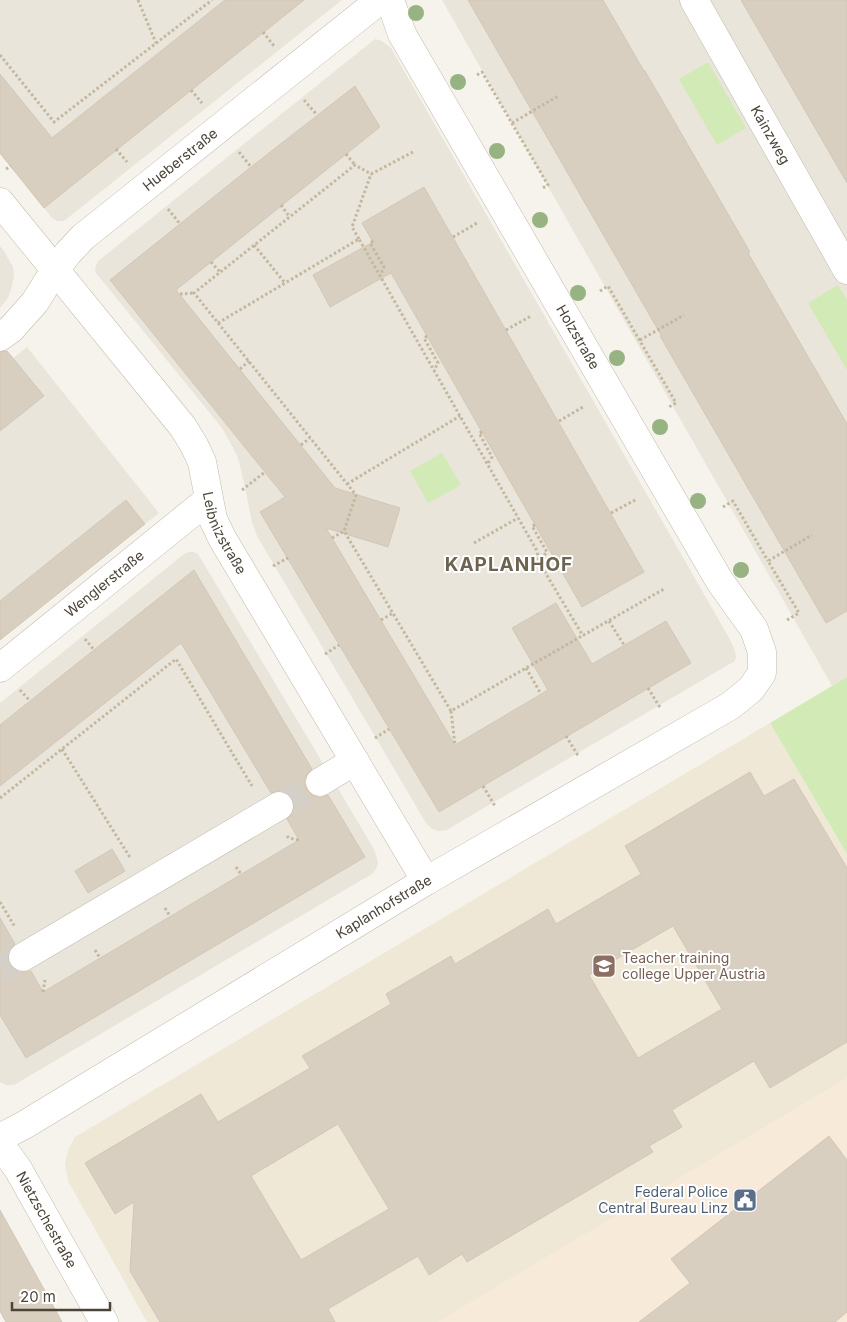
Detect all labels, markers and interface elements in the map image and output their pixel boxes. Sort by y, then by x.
street label: Kainzweg [748,102,794,167]
street label: Hueberstraße [139,124,221,194]
street label: Holzstraße [553,301,604,372]
street label: Leibnizstraße [200,490,251,577]
street label: Wenglerstraße [61,546,147,620]
district label: KAPLANHOF [445,553,573,576]
street label: Kaplanhofstraße [332,871,434,942]
place label: Teacher training college Upper Austria [622,949,766,982]
school or university icon: Teacher training college Upper Austria [591,953,617,979]
street label: Nietzschestraße [13,1168,81,1271]
place label: Federal Police Central Bureau Linz [598,1183,728,1216]
public building icon: Federal Police Central Bureau Linz [732,1187,758,1213]
scale bar [12,1280,110,1312]
text: 20 m [20,1287,56,1306]

